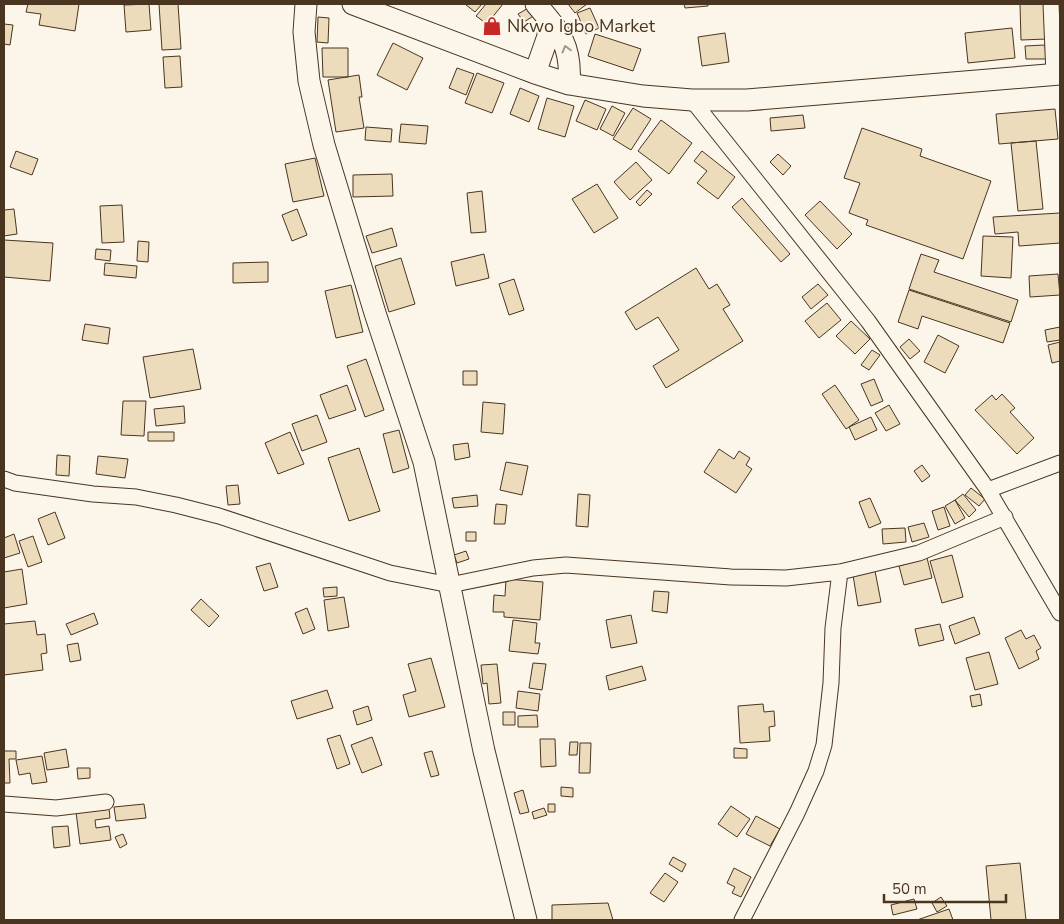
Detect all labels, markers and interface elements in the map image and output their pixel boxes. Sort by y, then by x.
place label: Nkwo Igbo Market [507,14,656,38]
shop icon: Nkwo Igbo Market [481,15,503,37]
one-way arrow [562,46,572,54]
scale bar [884,872,1006,904]
text: 50 m [892,879,927,899]

